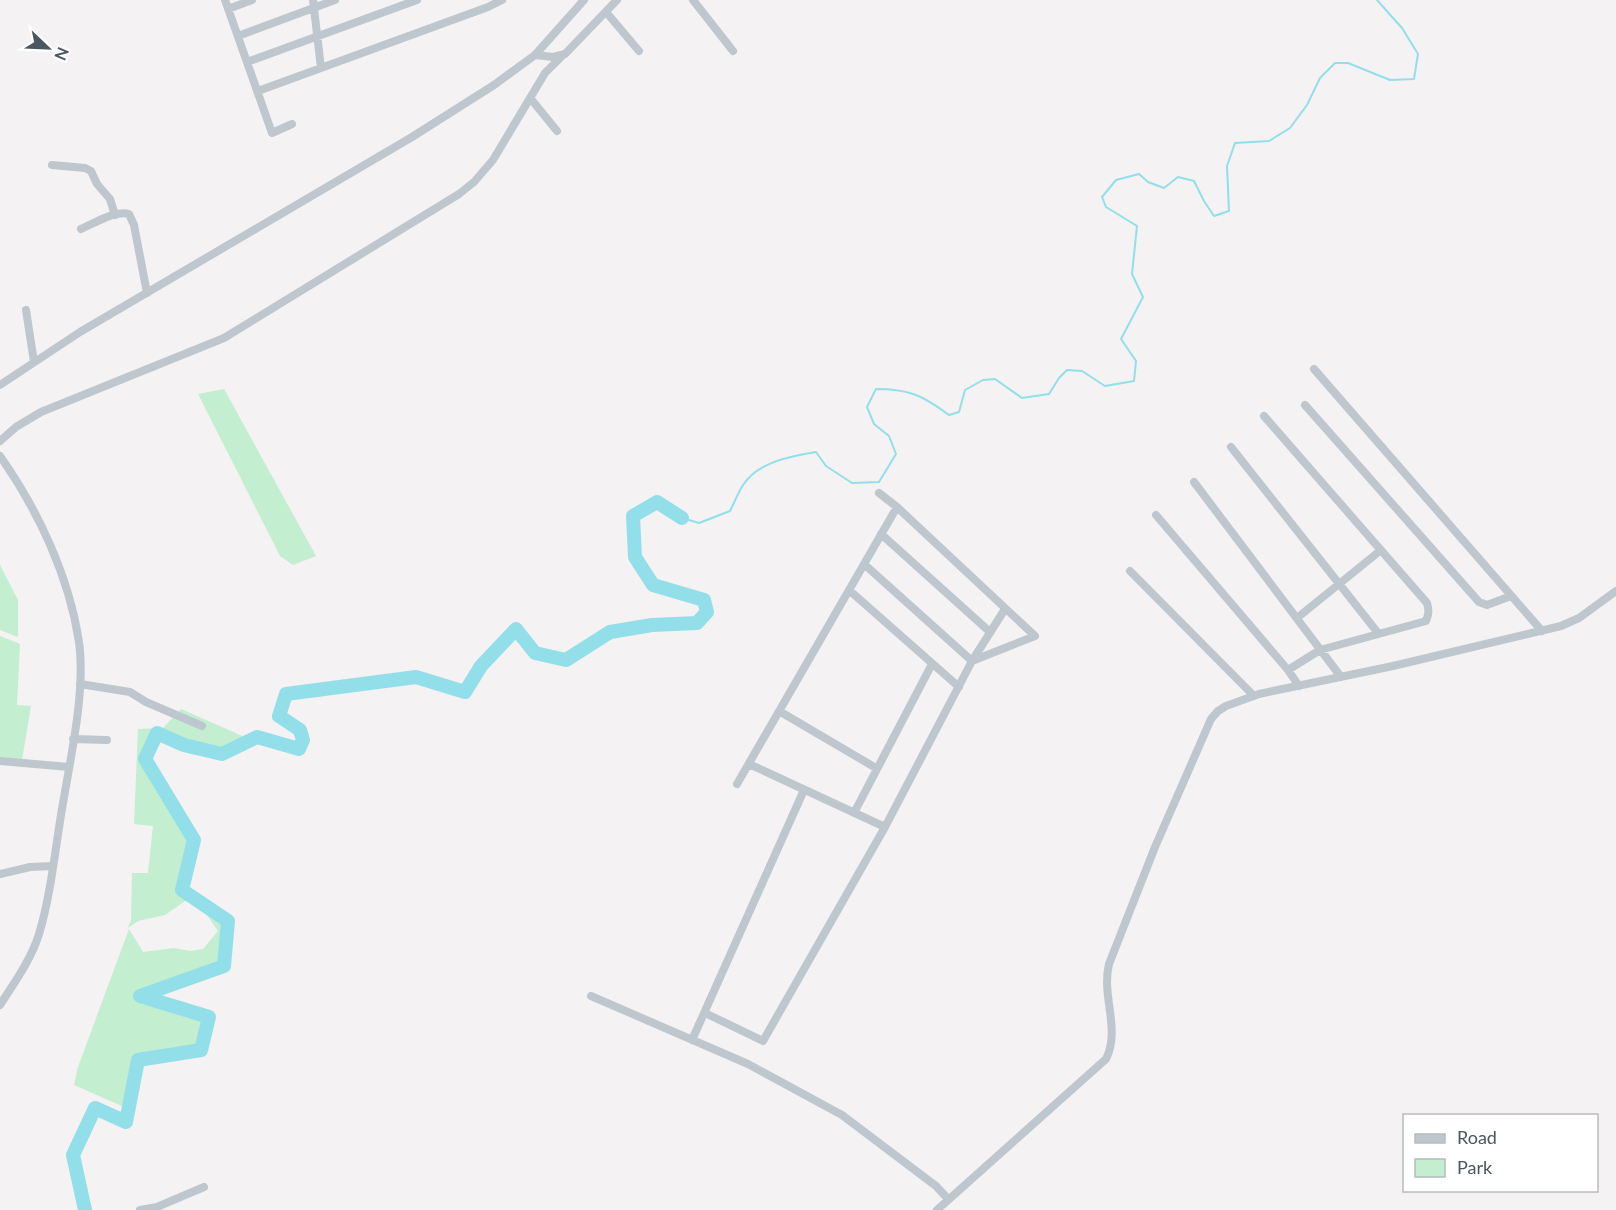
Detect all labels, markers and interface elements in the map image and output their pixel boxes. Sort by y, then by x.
north arrow [18,18,78,78]
text: N [51,45,73,63]
legend [1403,1114,1598,1192]
text: Road [1457,1126,1497,1148]
text: Park [1457,1156,1493,1178]

